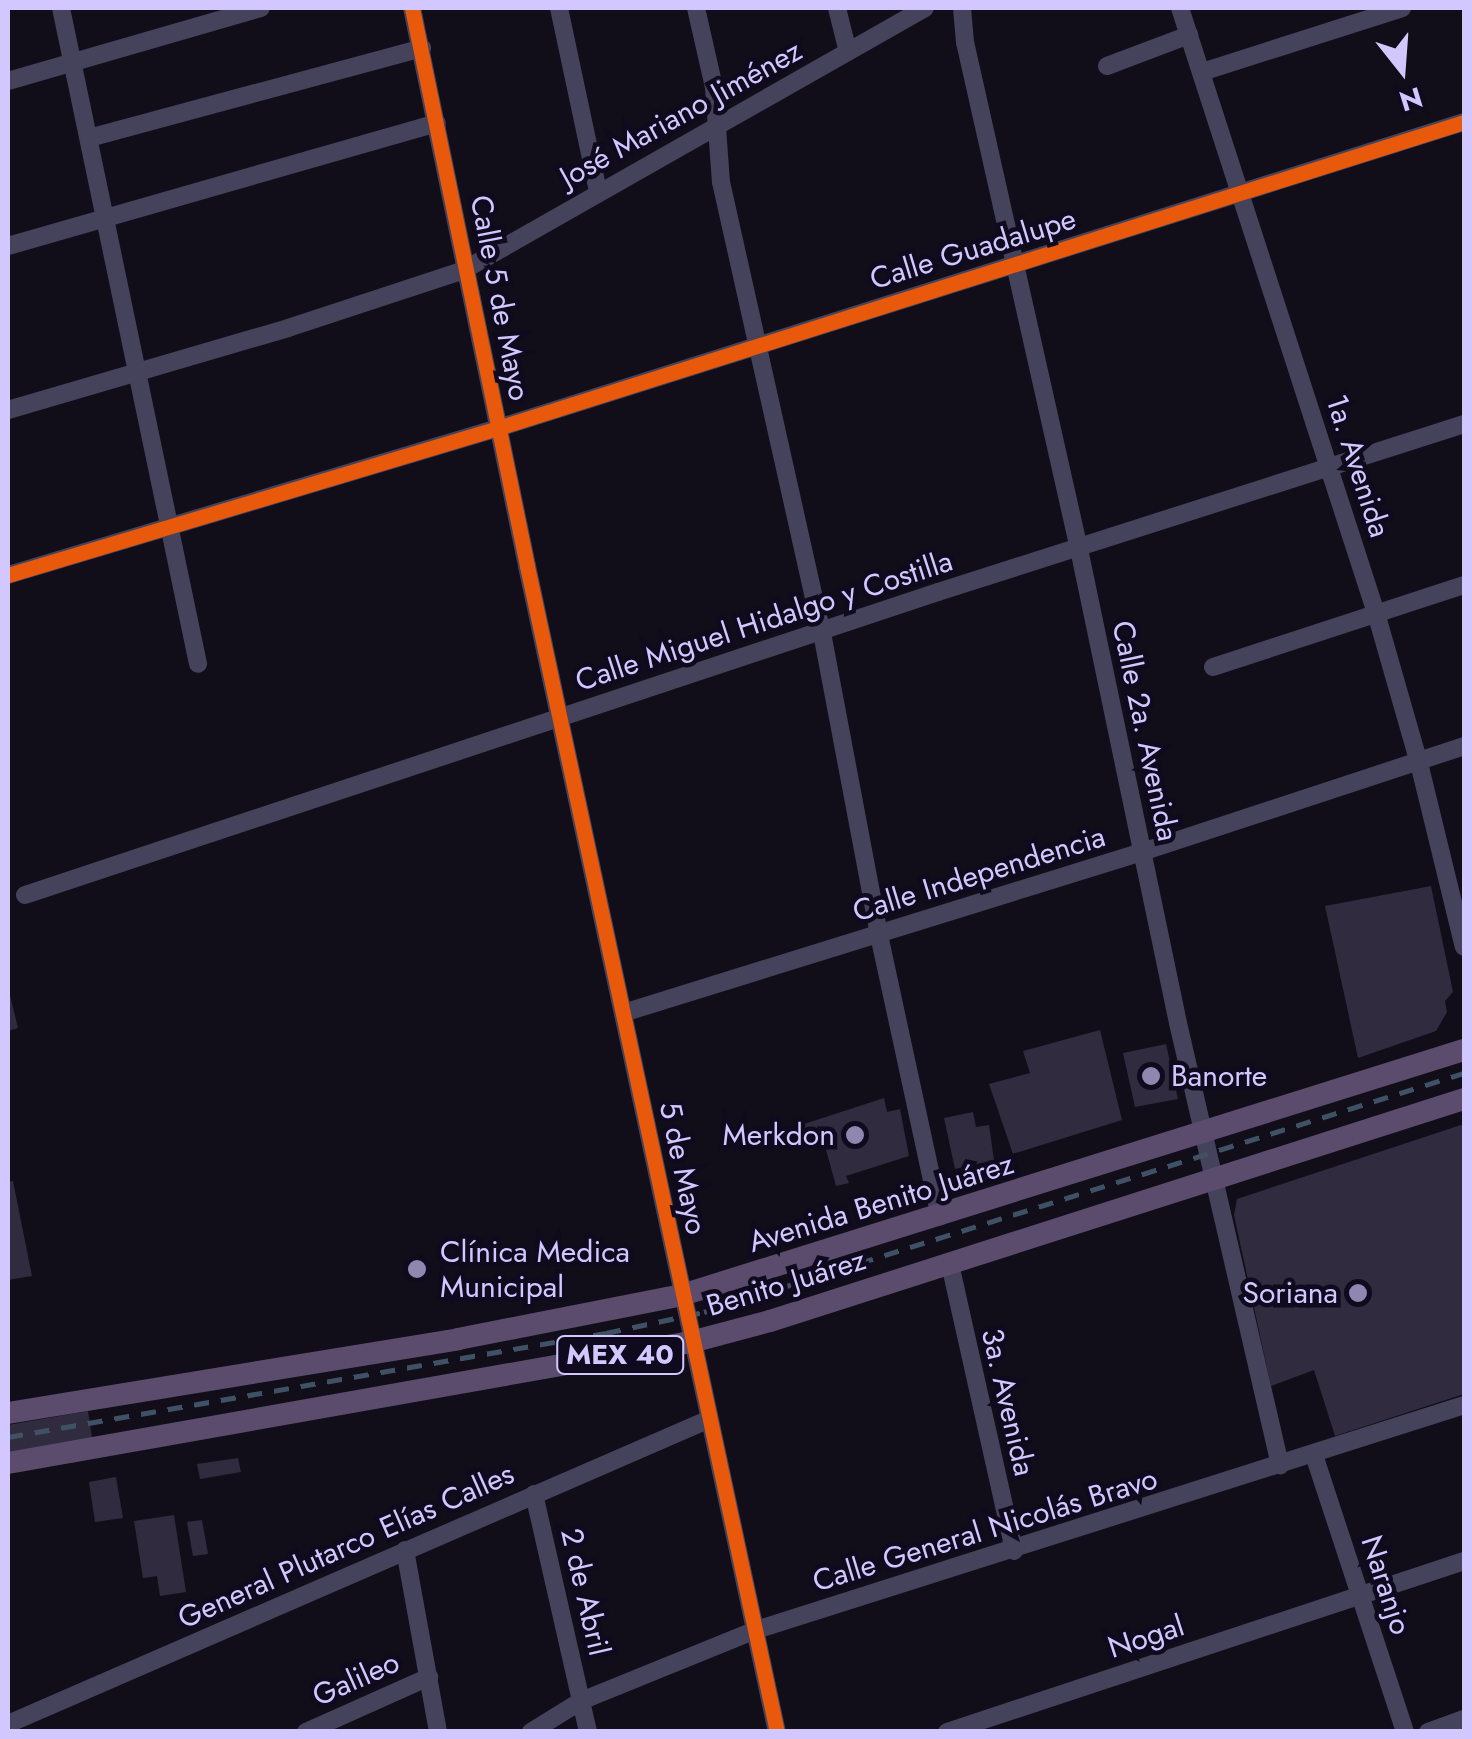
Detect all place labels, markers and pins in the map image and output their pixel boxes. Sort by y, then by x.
place label: Banorte [1171,1058,1267,1094]
marker: Banorte [1140,1065,1162,1087]
place label: Merkdon [723,1117,835,1153]
marker: Merkdon [844,1124,866,1146]
place label: Clínica Medica Municipal [440,1234,630,1304]
marker: Clínica Medica Municipal [404,1256,430,1282]
place label: Soriana [1242,1275,1338,1311]
marker: Soriana [1347,1282,1369,1304]

